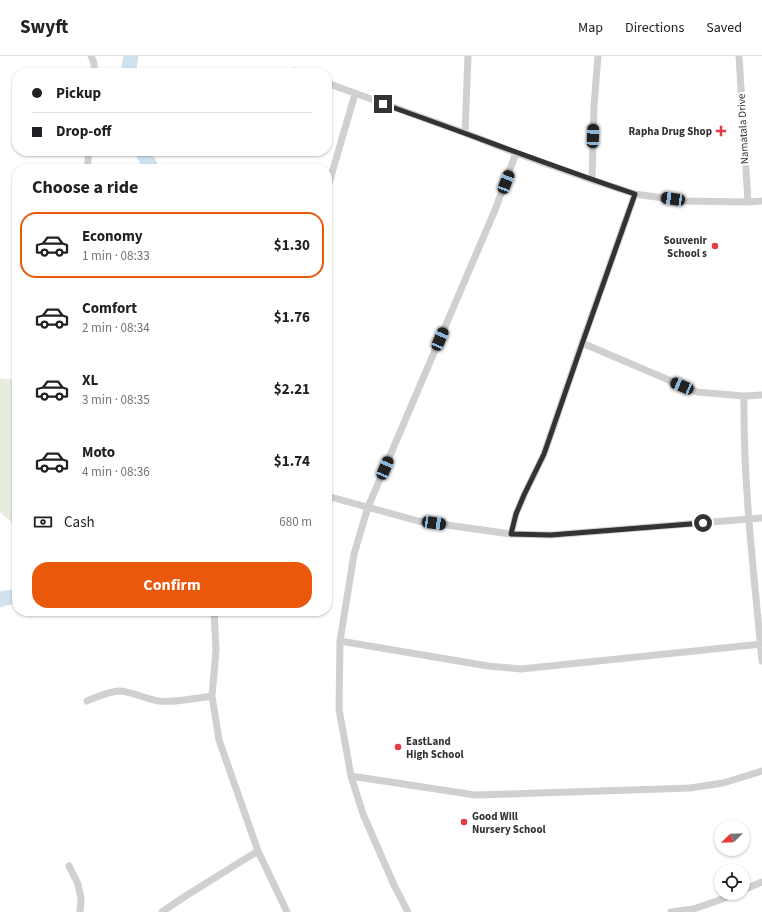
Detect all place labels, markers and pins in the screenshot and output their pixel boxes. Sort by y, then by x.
place label: Rapha Drug Shop [628,124,712,139]
marker: Rapha Drug Shop [715,125,727,137]
place label: Souvenir School s [663,233,708,261]
marker: Souvenir School s [710,241,720,251]
place label: EastLand High School [406,734,465,762]
marker: EastLand High School [393,742,403,752]
place label: Good Will Nursery School [472,809,547,837]
marker: Good Will Nursery School [459,817,469,827]

